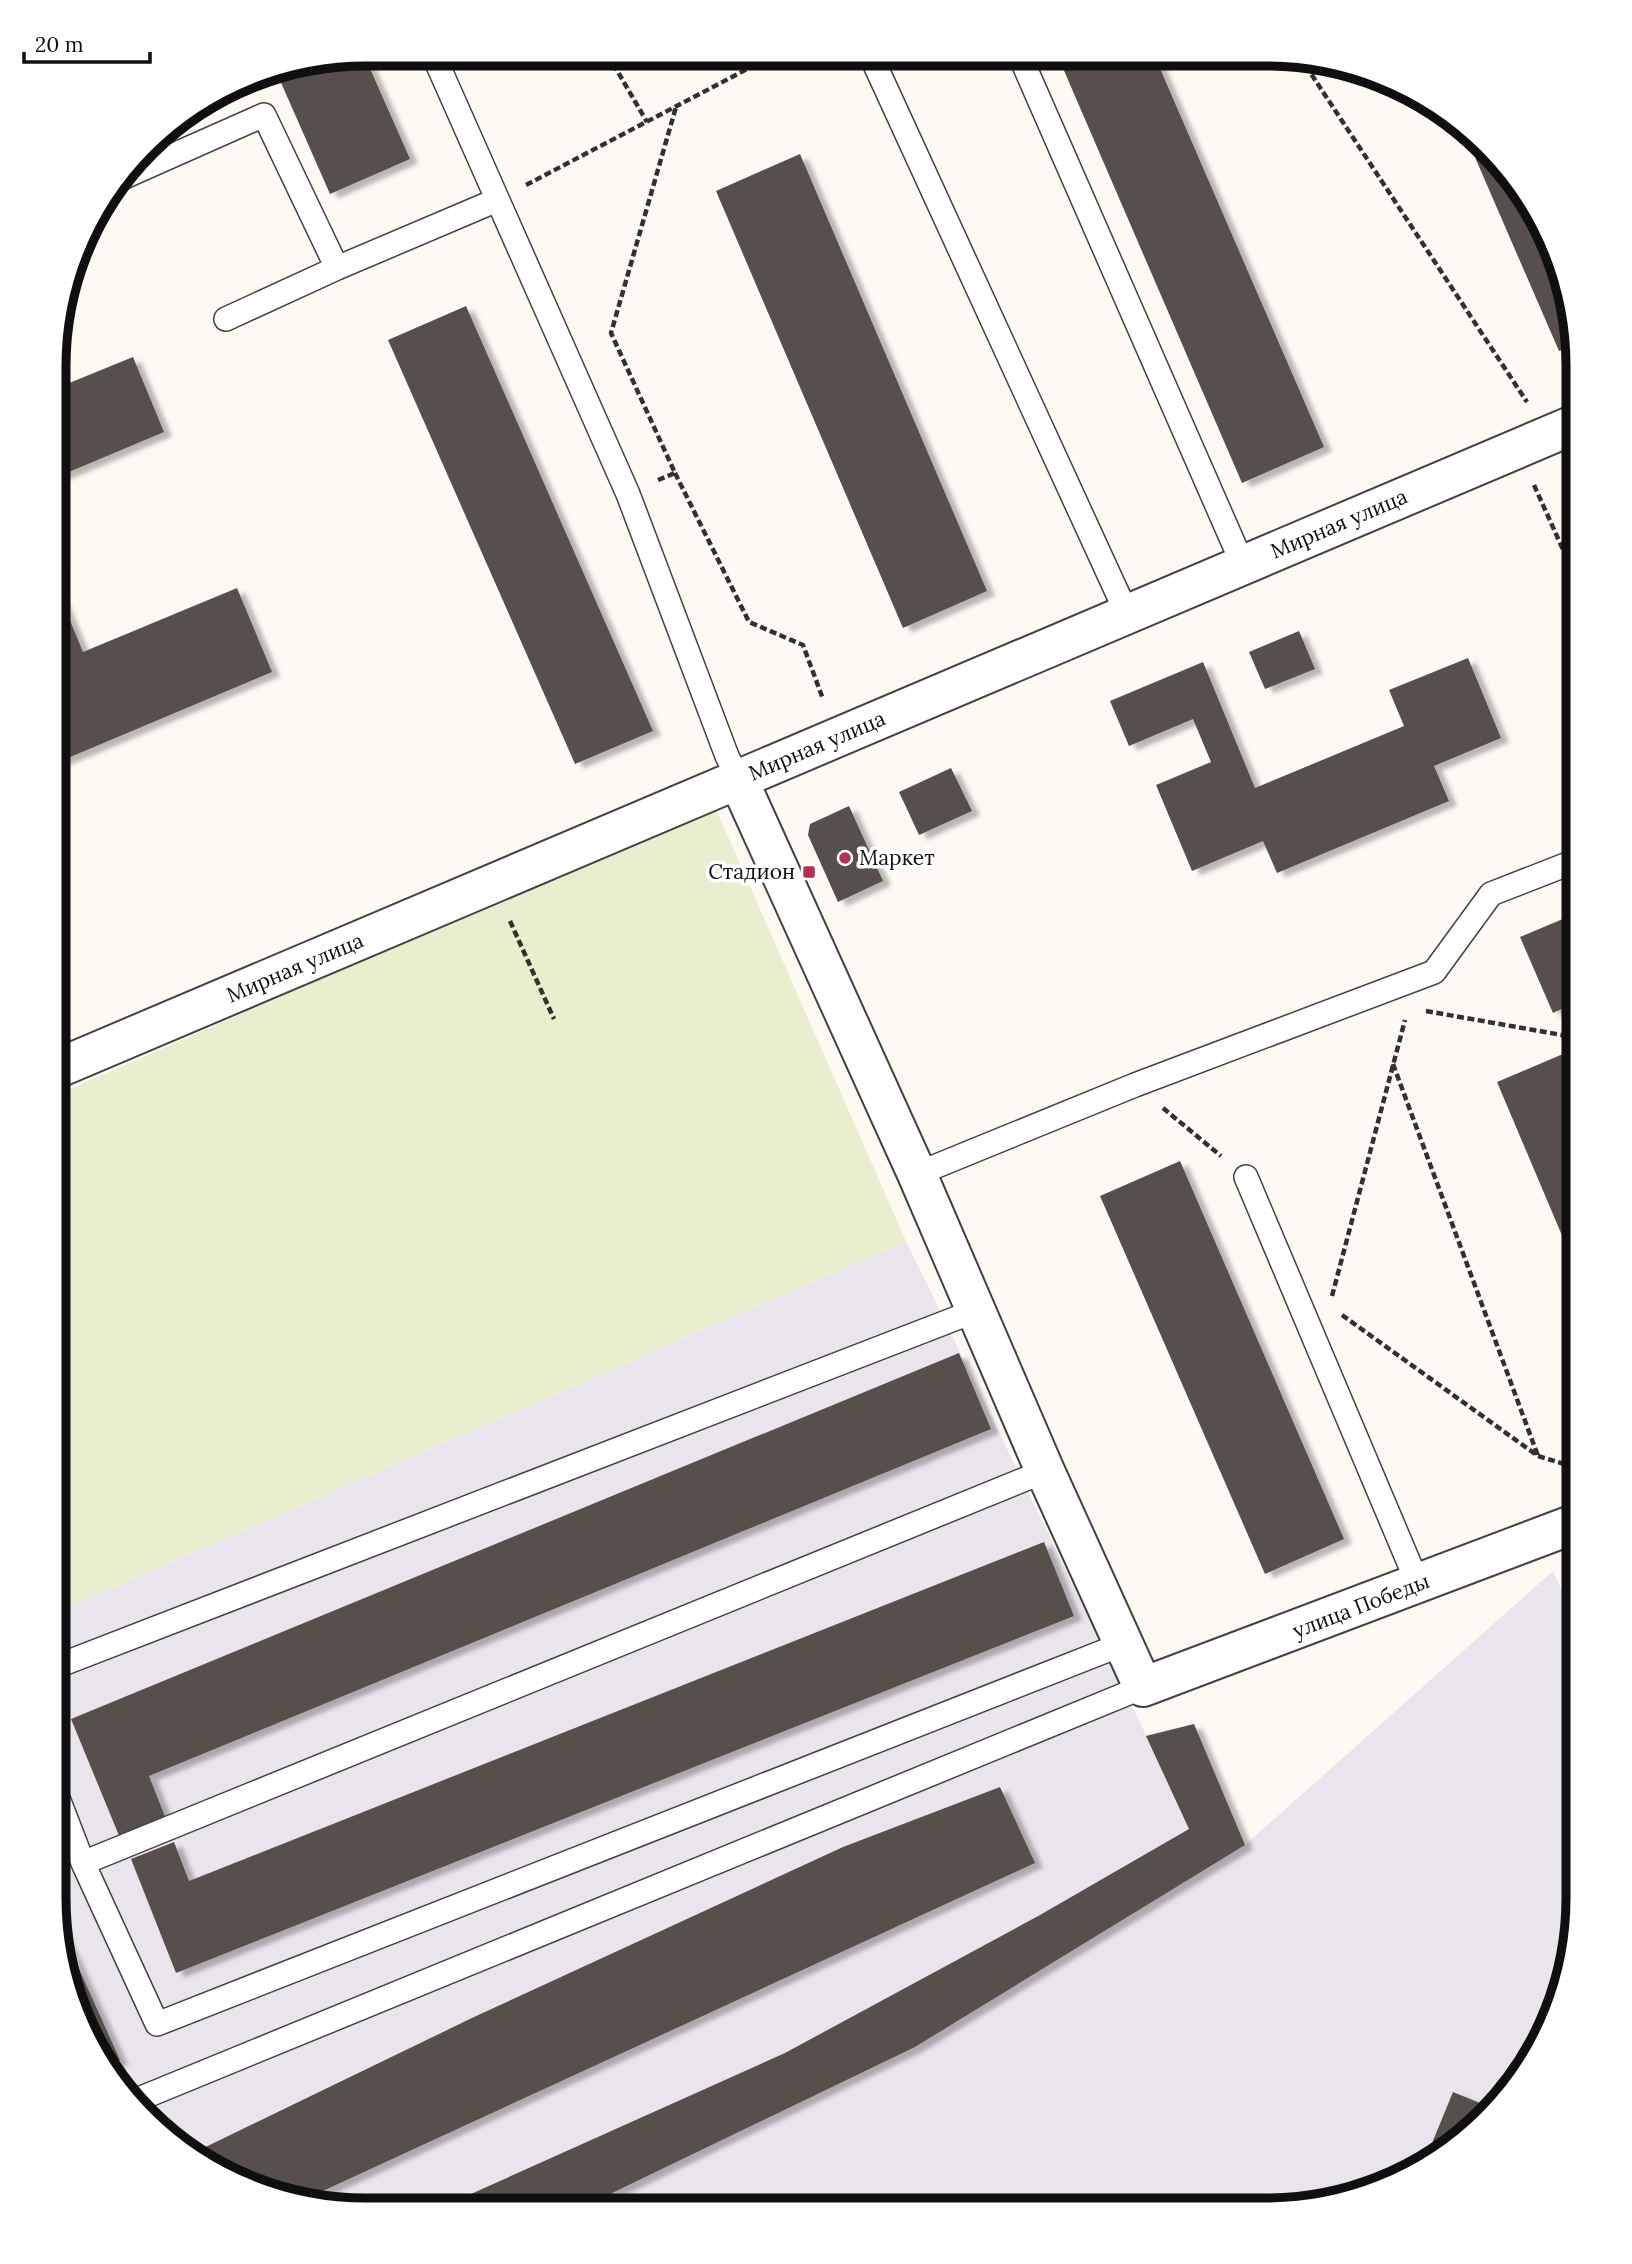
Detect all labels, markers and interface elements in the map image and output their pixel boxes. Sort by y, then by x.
scale bar [24,21,150,65]
text: 20 m [35,31,84,58]
street label: Мирная улица [1266,482,1412,565]
street label: Мирная улица [744,704,890,787]
place label: Маркет [859,844,935,871]
marker: Маркет [837,850,853,866]
place label: Стадион [708,858,795,885]
marker: Стадион [801,864,817,880]
street label: Мирная улица [222,926,368,1009]
street label: улица Победы [1289,1567,1433,1644]

